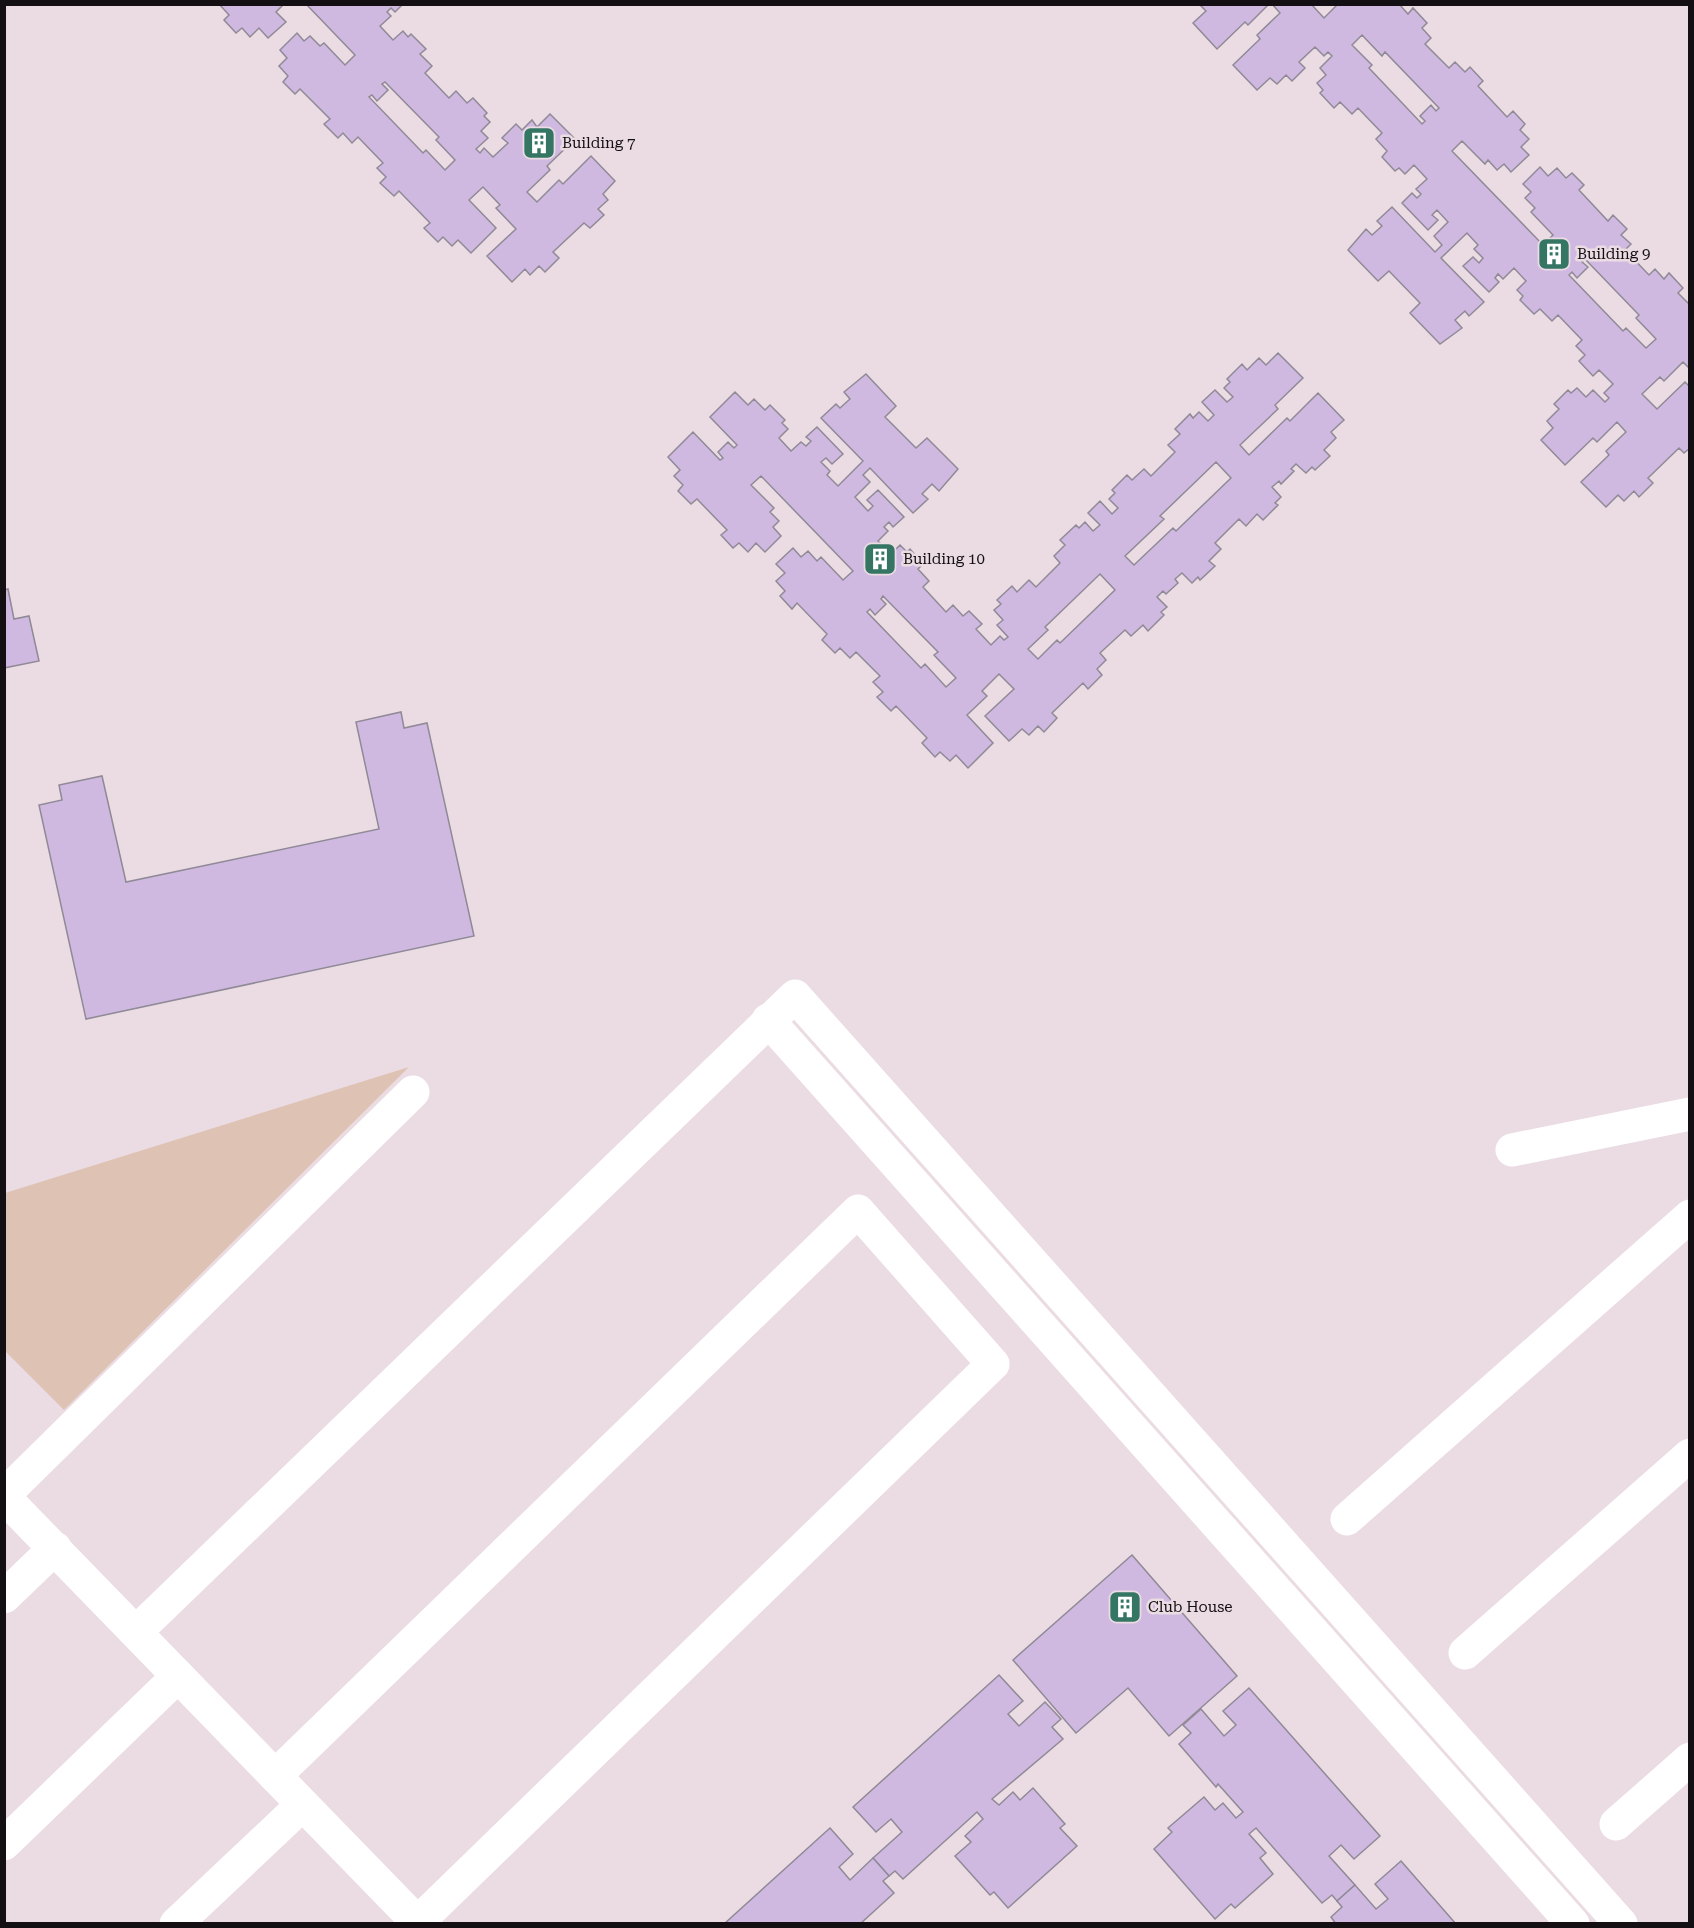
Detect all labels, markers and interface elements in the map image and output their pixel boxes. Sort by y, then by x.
building icon: Building 7 [521,125,557,161]
place label: Building 7 [562,134,635,152]
building icon: Building 9 [1536,236,1572,272]
place label: Building 9 [1577,245,1650,263]
building icon: Building 10 [862,541,898,577]
place label: Building 10 [903,550,985,568]
building icon: Club House [1107,1589,1143,1625]
place label: Club House [1148,1598,1232,1616]

